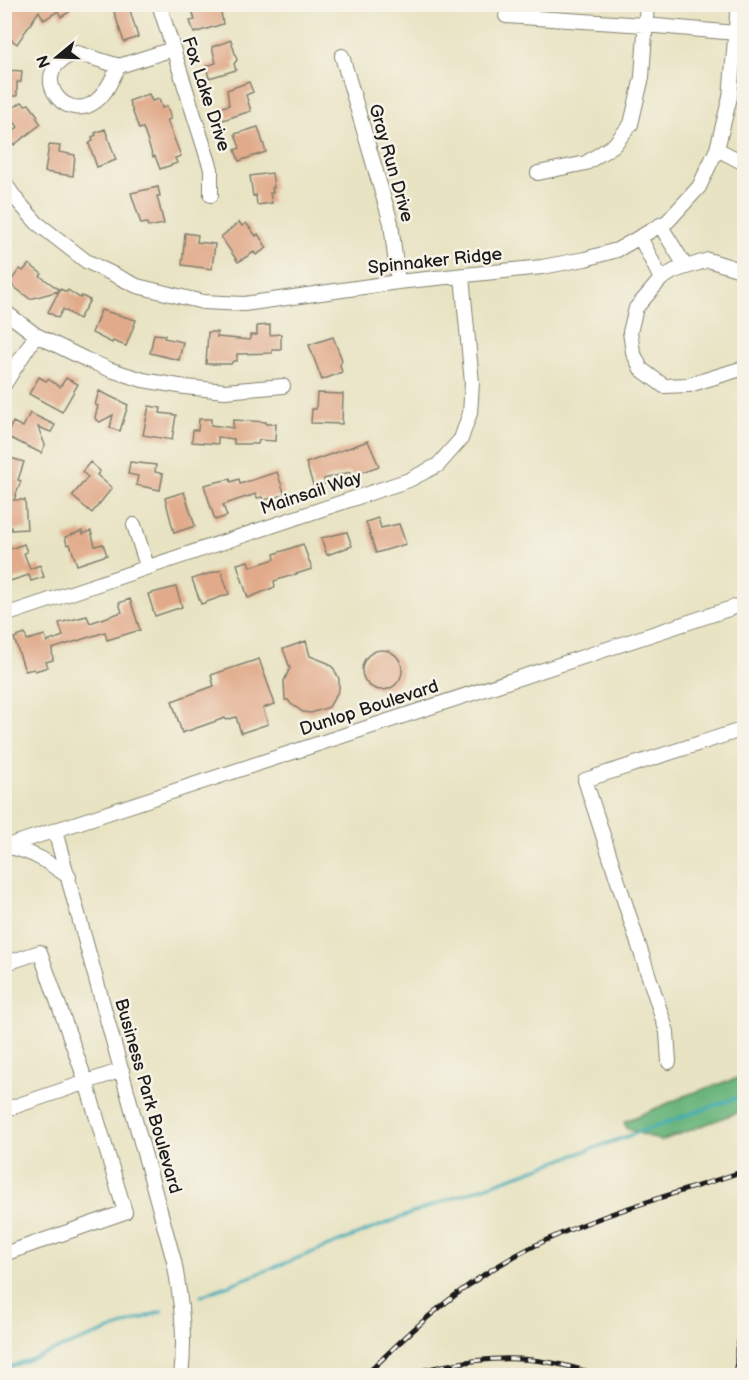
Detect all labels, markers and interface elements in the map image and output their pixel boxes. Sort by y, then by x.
north arrow [27,27,87,87]
street label: Fox Lake Drive [178,34,235,154]
text: N [33,53,55,70]
street label: Gray Run Drive [364,102,418,225]
street label: Spinnaker Ridge [367,243,504,278]
street label: Mainsail Way [258,466,365,519]
street label: Dunlop Boulevard [297,676,441,740]
street label: Business Park Boulevard [110,996,186,1196]

